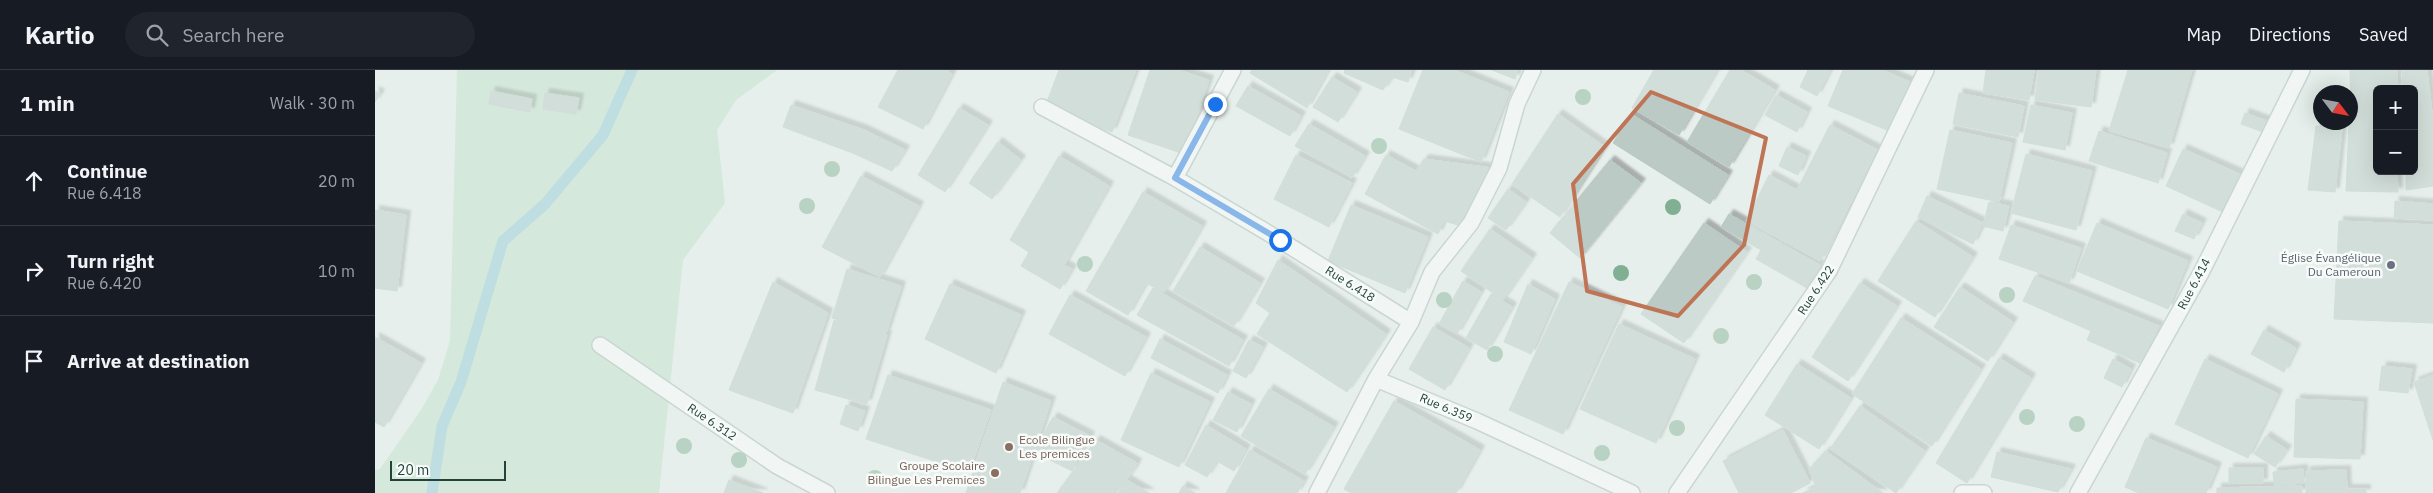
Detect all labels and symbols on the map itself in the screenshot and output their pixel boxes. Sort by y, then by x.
north arrow [2313,85,2358,130]
route end [1204,93,1227,116]
route start [1269,229,1292,252]
place label: Église Évangélique Du Cameroun [2281,250,2381,279]
street label: Rue 6.414 [2174,256,2213,312]
marker: Église Évangélique Du Cameroun [2385,259,2397,271]
street label: Rue 6.418 [1323,262,1378,305]
street label: Rue 6.422 [1794,262,1837,317]
street label: Rue 6.359 [1417,390,1475,425]
street label: Rue 6.312 [685,400,740,443]
place label: Ecole Bilingue Les premices [1019,432,1095,461]
marker: Ecole Bilingue Les premices [1003,441,1015,453]
scale bar [390,458,506,481]
place label: Groupe Scolaire Bilingue Les Premices [867,458,985,487]
marker: Groupe Scolaire Bilingue Les Premices [989,467,1001,479]

